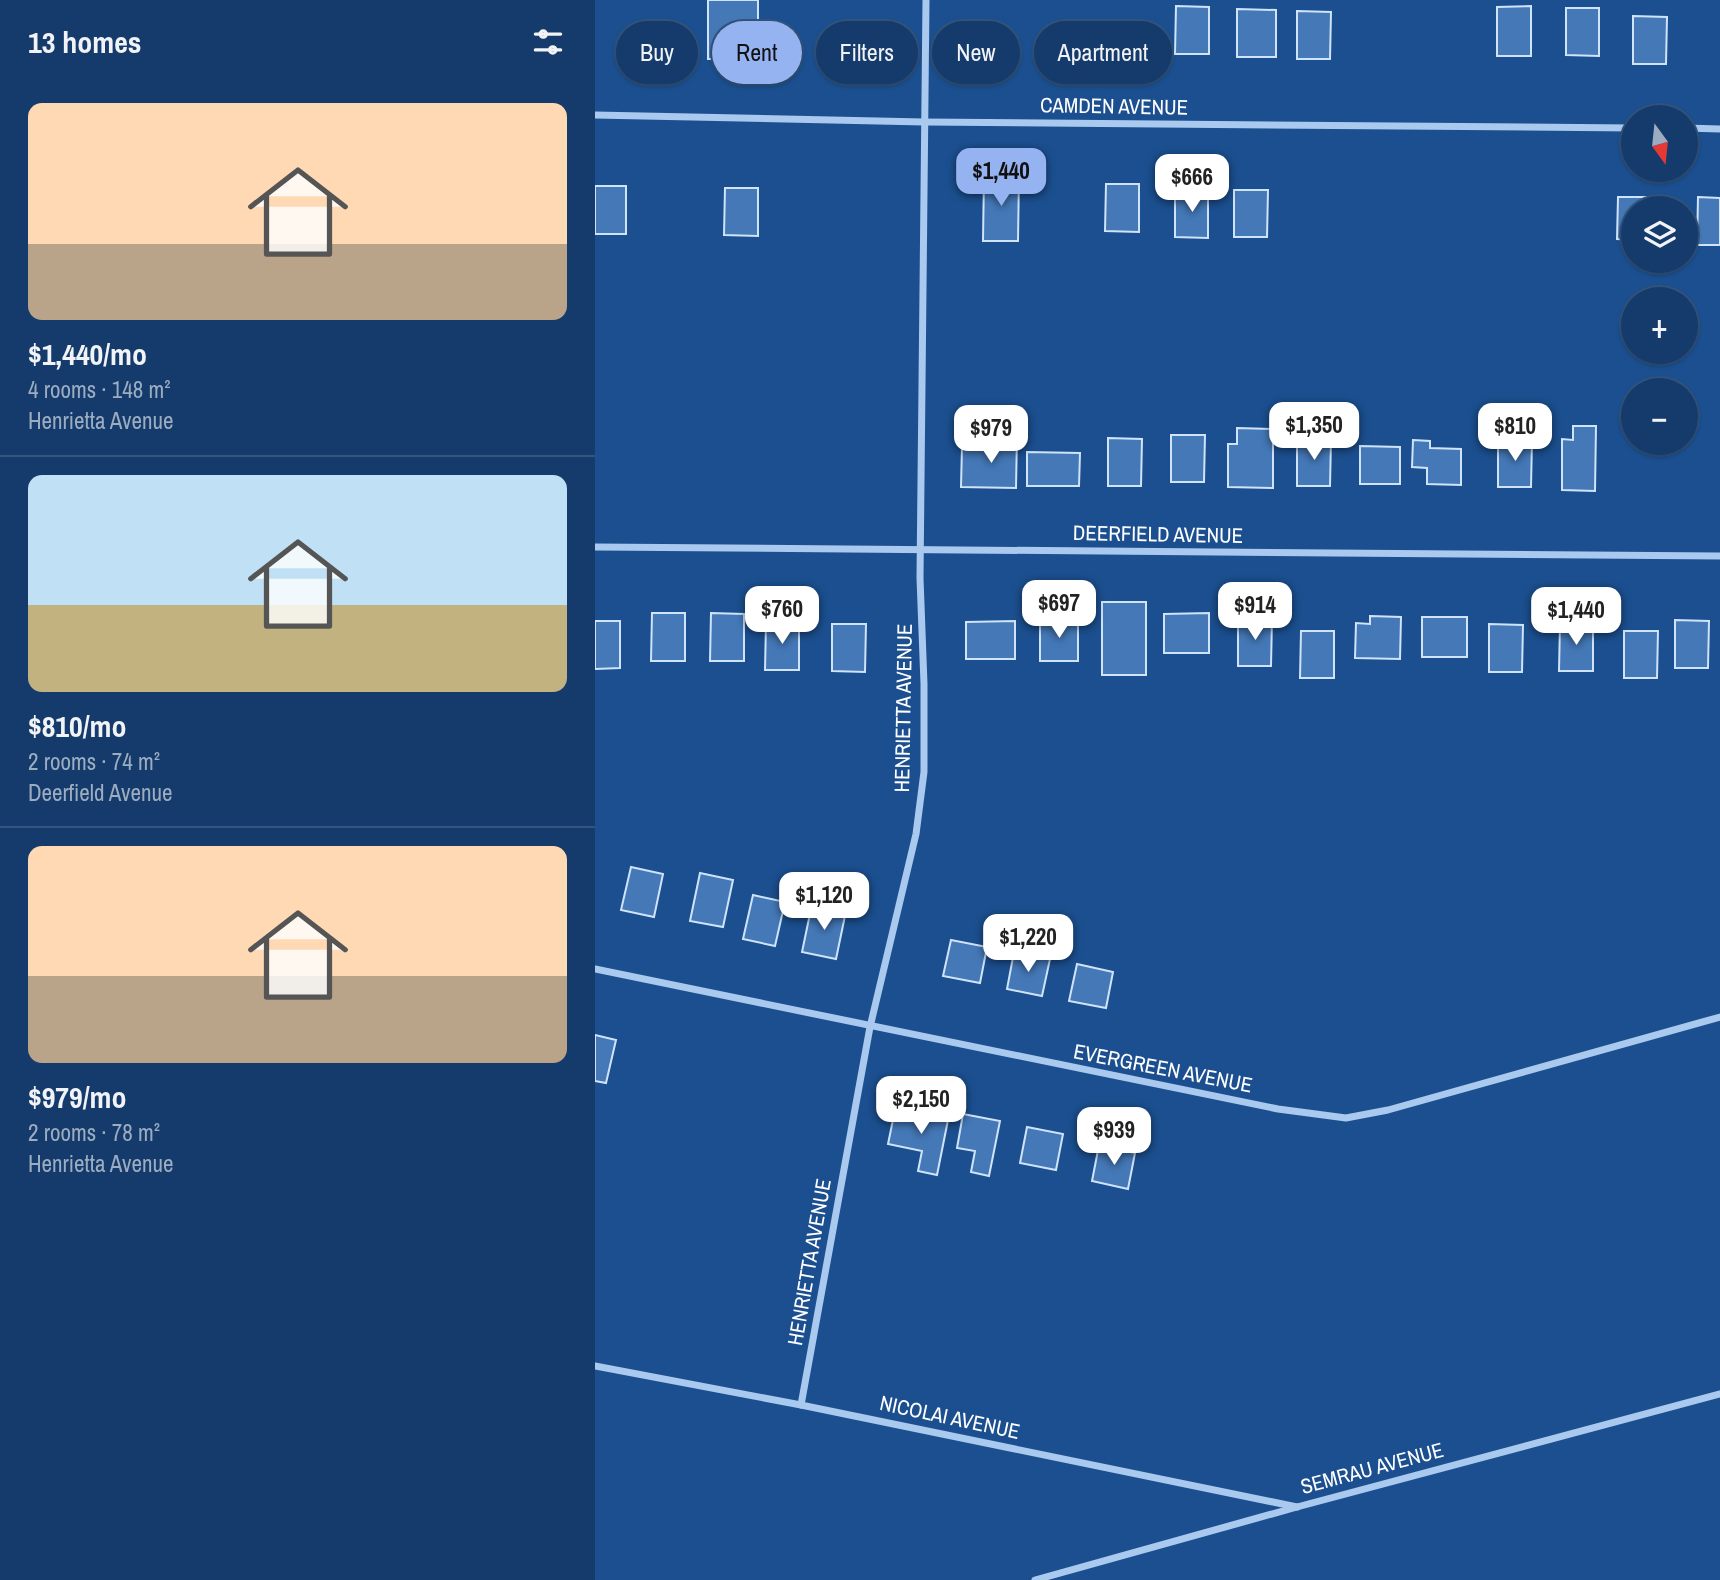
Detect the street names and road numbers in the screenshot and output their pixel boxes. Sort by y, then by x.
street label: CAMDEN AVENUE [1040,90,1188,122]
street label: DEERFIELD AVENUE [1073,518,1243,550]
street label: HENRIETTA AVENUE [887,623,919,793]
street label: EVERGREEN AVENUE [1071,1036,1255,1100]
street label: HENRIETTA AVENUE [780,1176,838,1348]
street label: NICOLAI AVENUE [877,1388,1023,1446]
street label: SEMRAU AVENUE [1297,1435,1447,1501]

